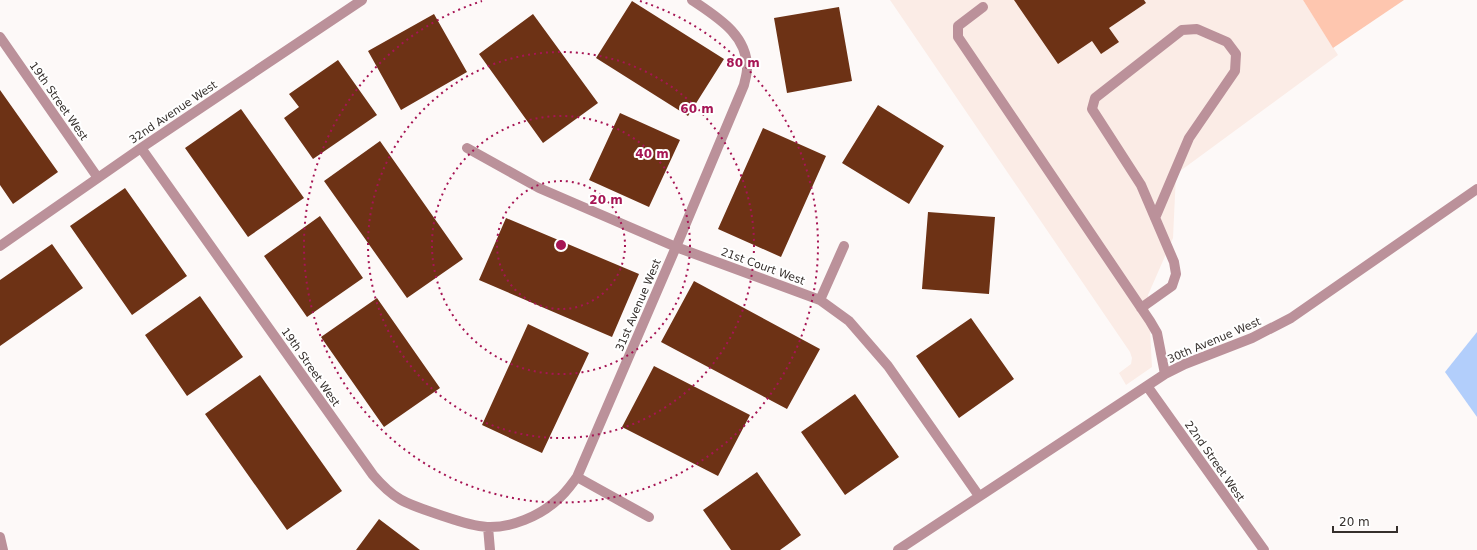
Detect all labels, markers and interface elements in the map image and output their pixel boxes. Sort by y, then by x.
text: 80 m [726,56,760,70]
street label: 19th Street West [27,60,91,144]
street label: 32nd Avenue West [127,78,220,147]
text: 60 m [680,102,714,116]
text: 40 m [635,147,669,161]
text: 20 m [589,193,623,207]
centre of rings [554,238,568,252]
street label: 21st Court West [719,245,807,288]
street label: 31st Avenue West [613,256,664,353]
street label: 30th Avenue West [1166,315,1263,366]
street label: 19th Street West [279,326,343,410]
street label: 22nd Street West [1182,418,1248,505]
scale bar [1333,508,1397,534]
text: 20 m [1339,515,1370,529]

